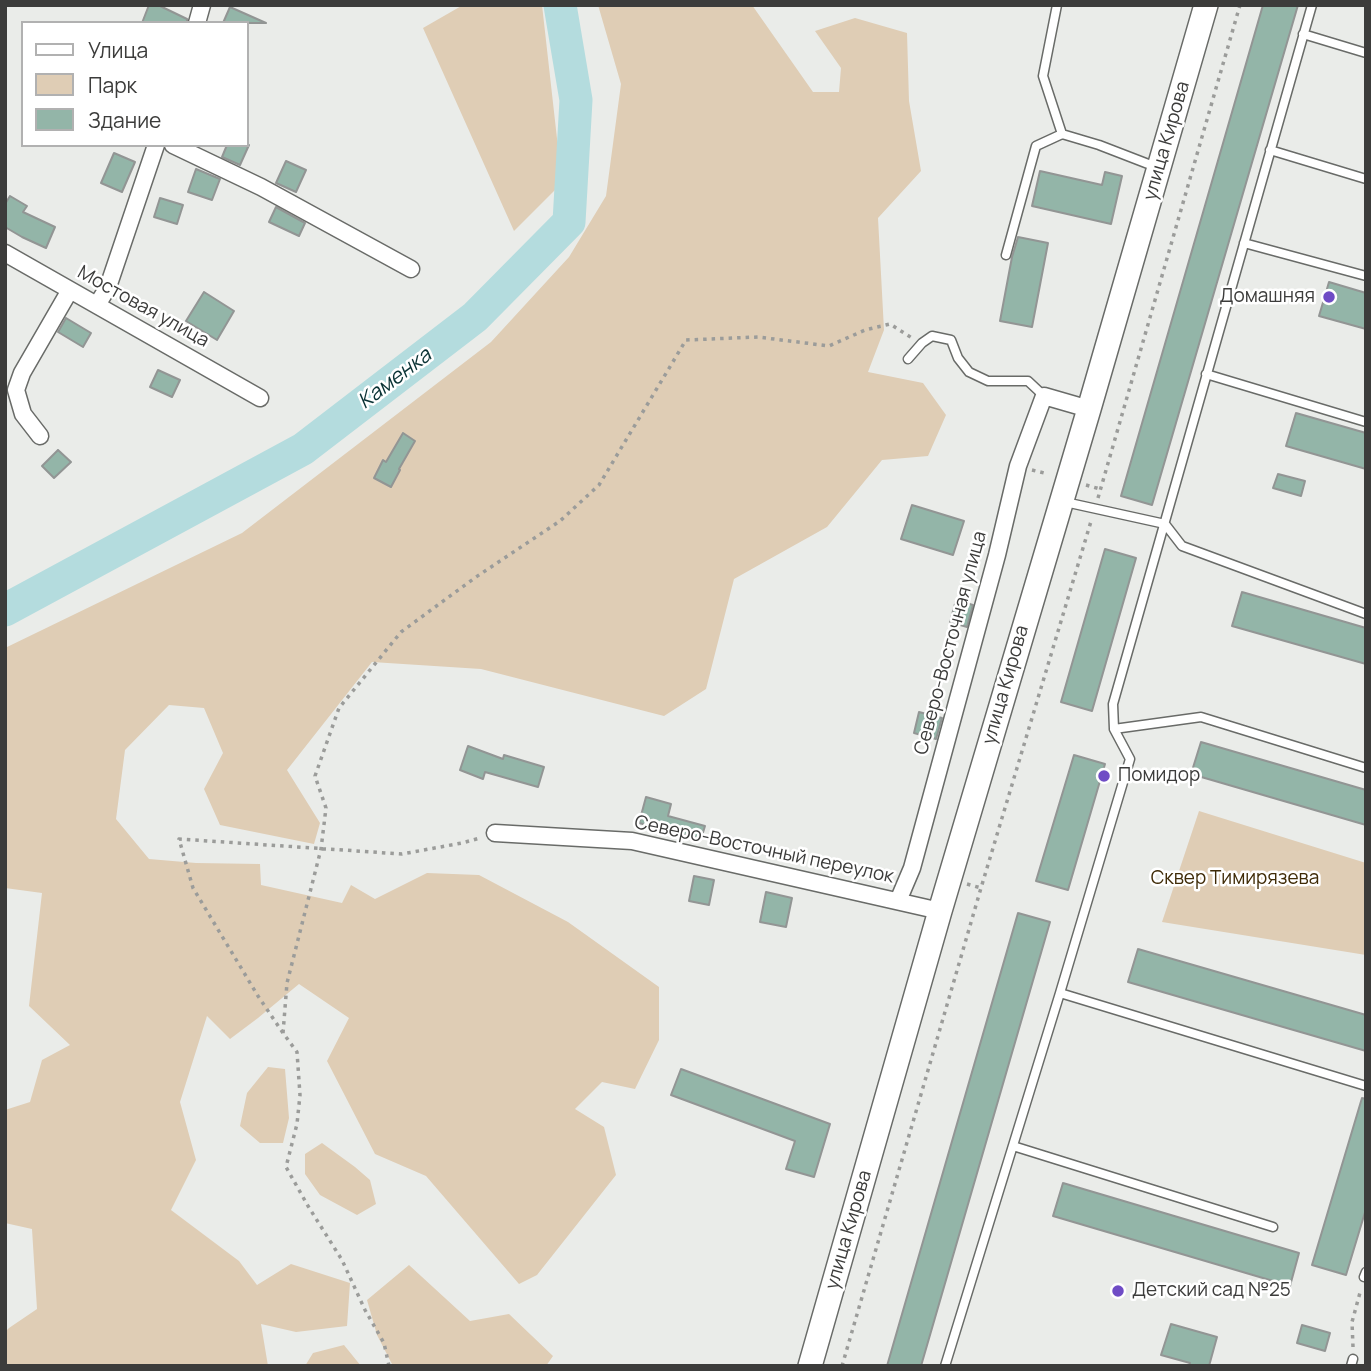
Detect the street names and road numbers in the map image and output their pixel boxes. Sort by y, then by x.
street label: улица Кирова [1139,79,1195,203]
street label: Мостовая улица [73,261,213,353]
street label: Северо-Восточная улица [910,529,992,757]
street label: улица Кирова [978,623,1034,747]
street label: Северо-Восточный переулок [632,811,896,889]
street label: улица Кирова [821,1168,877,1292]

